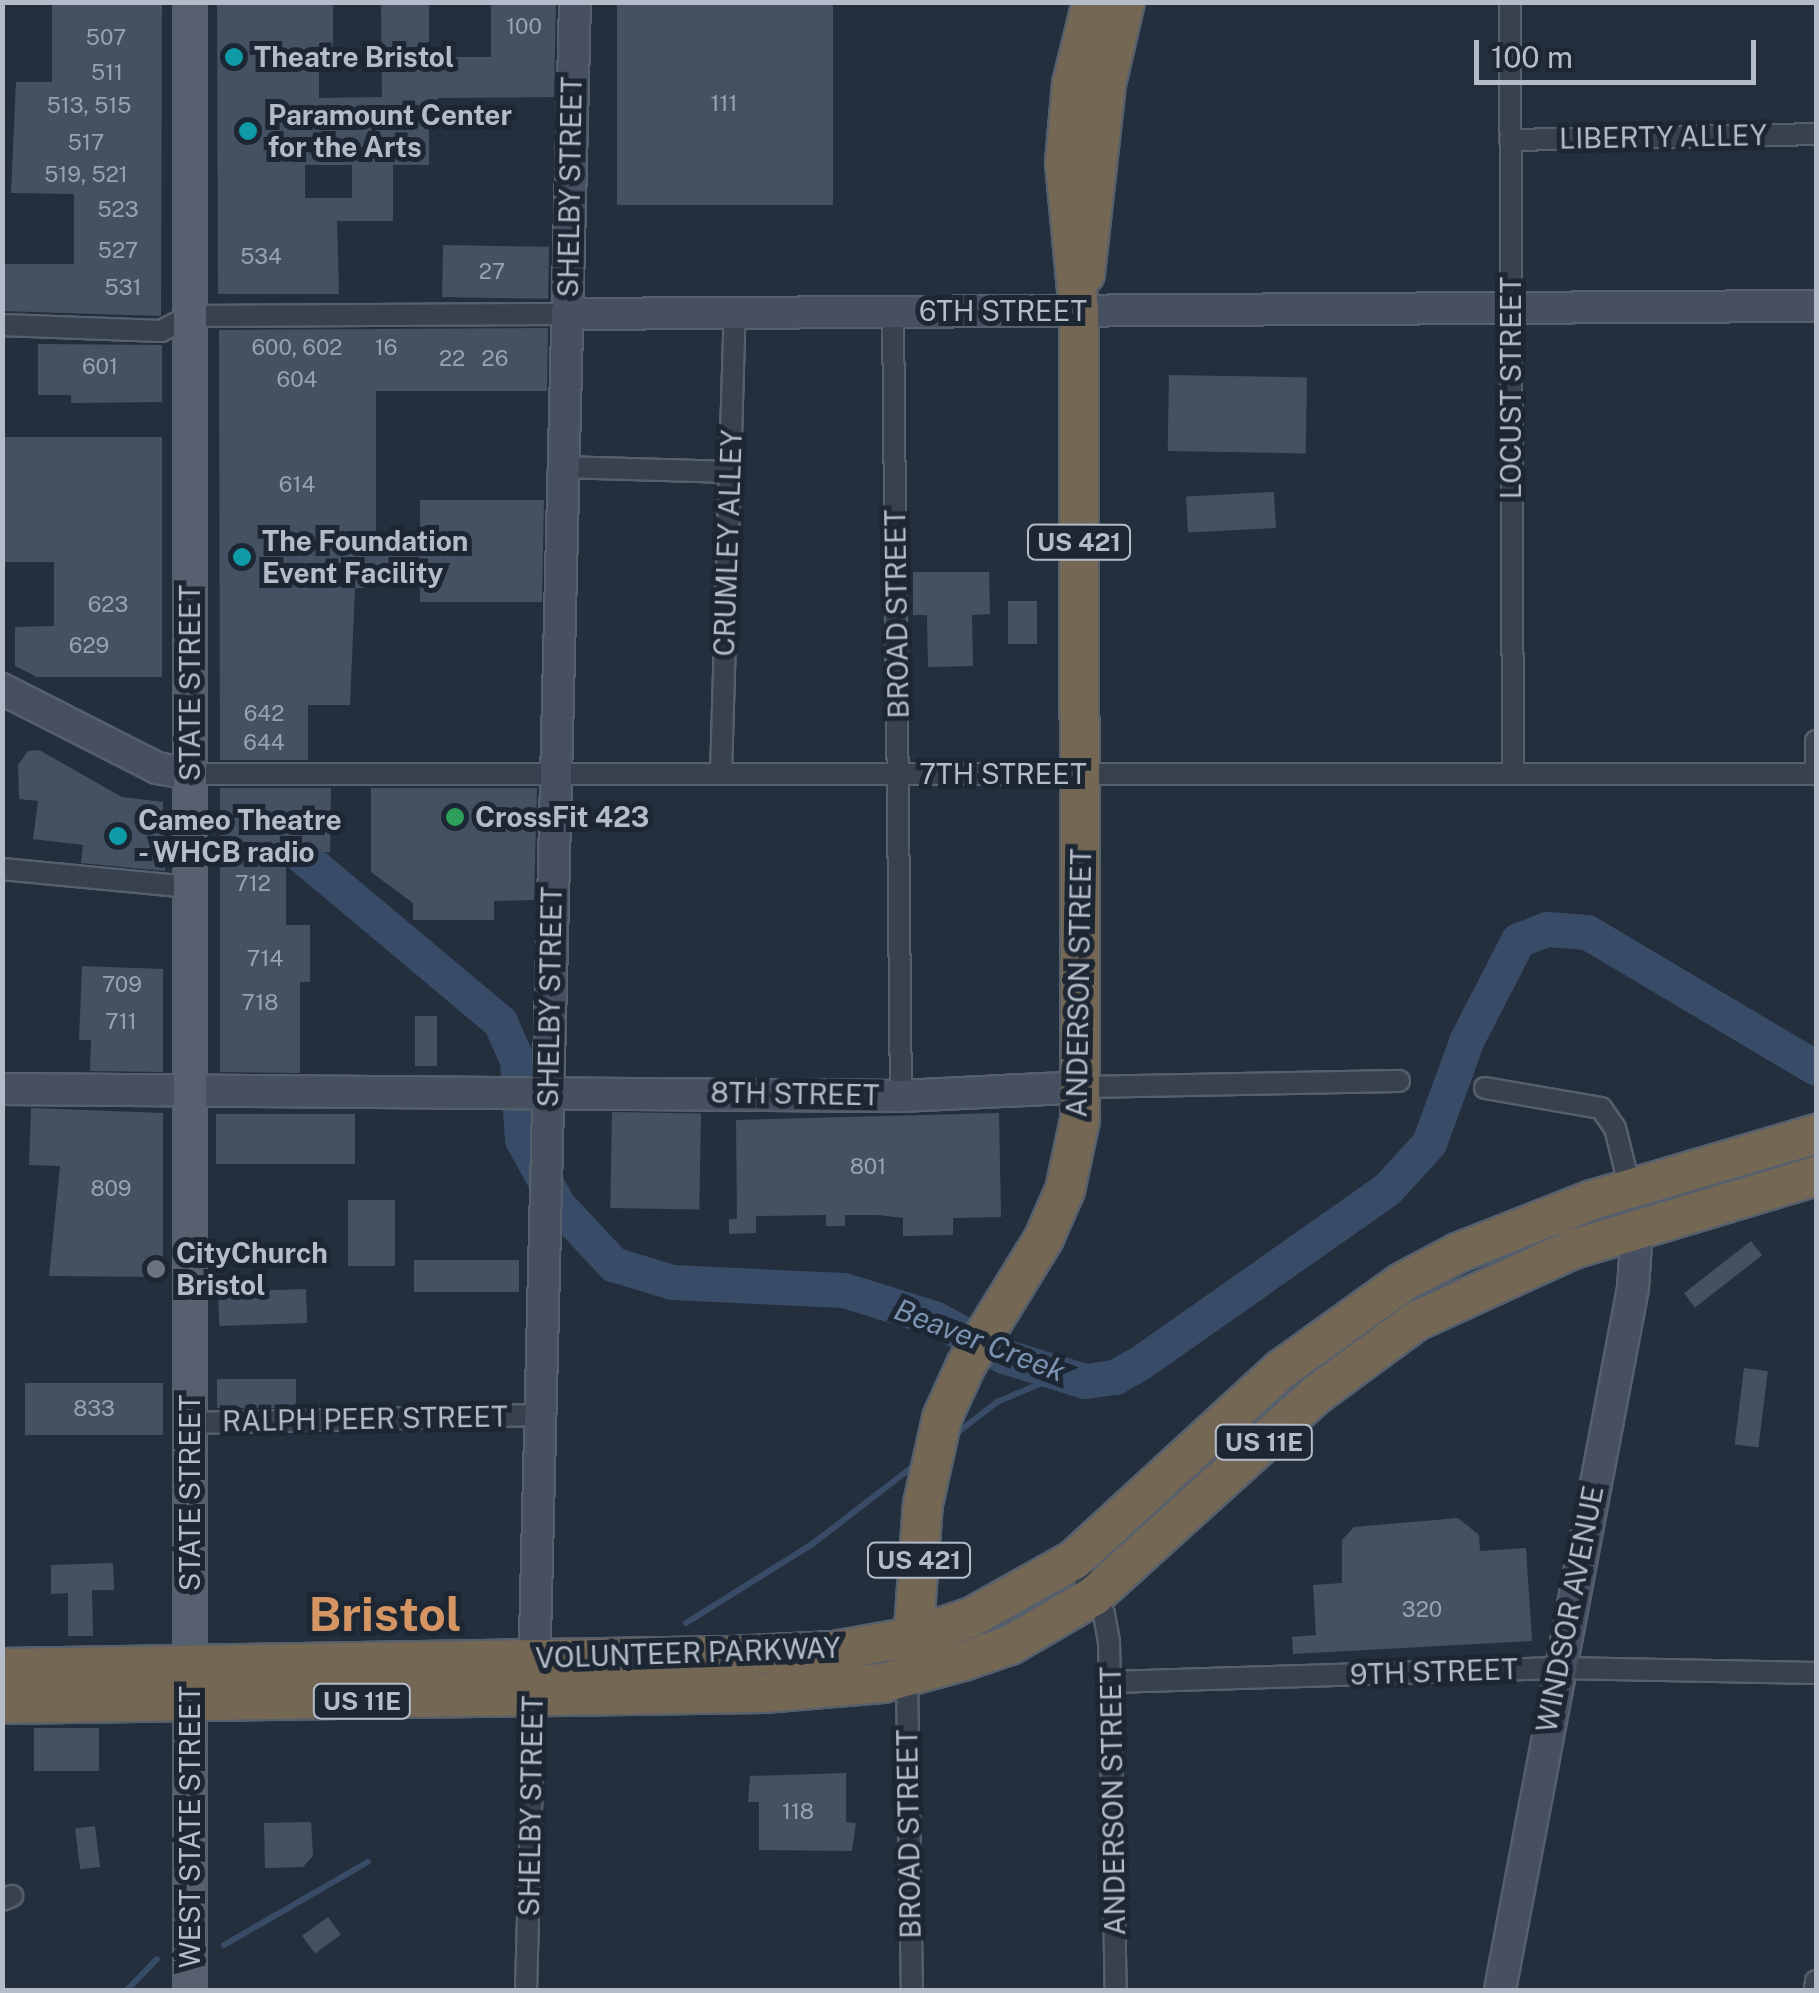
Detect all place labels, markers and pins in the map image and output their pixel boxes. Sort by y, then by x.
place label: Theatre Bristol [254,40,454,74]
marker: Theatre Bristol [223,46,245,68]
place label: Paramount Center for the Arts [268,98,512,164]
marker: Paramount Center for the Arts [237,120,259,142]
place label: The Foundation Event Facility [262,524,469,590]
marker: The Foundation Event Facility [231,546,253,568]
place label: CrossFit 423 [475,800,649,834]
place label: Cameo Theatre - WHCB radio [138,803,342,869]
marker: CrossFit 423 [444,806,466,828]
marker: Cameo Theatre - WHCB radio [107,825,129,847]
place label: CityChurch Bristol [176,1236,328,1302]
marker: CityChurch Bristol [145,1258,167,1280]

